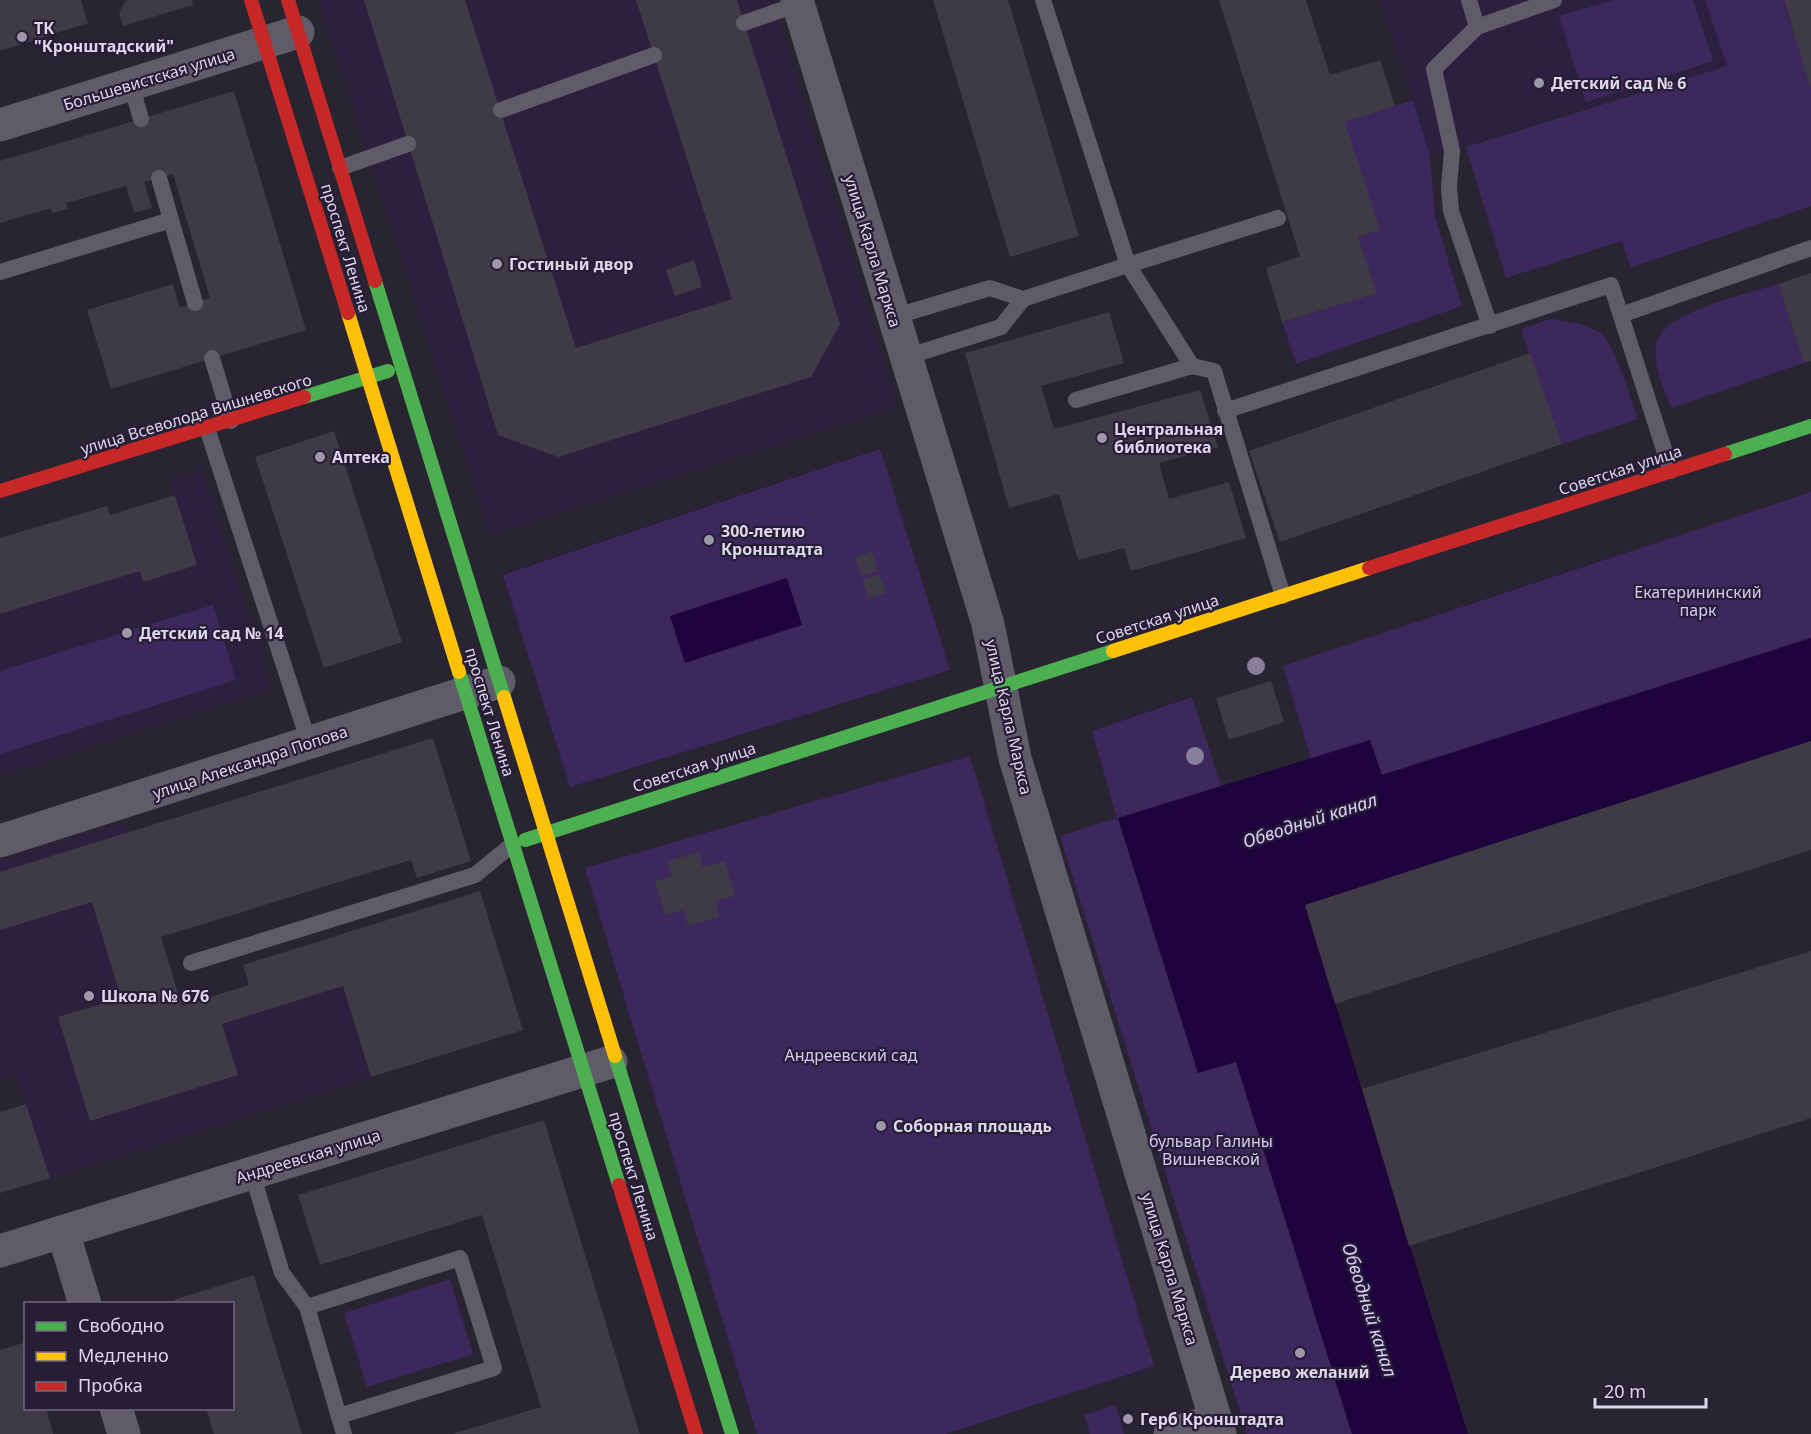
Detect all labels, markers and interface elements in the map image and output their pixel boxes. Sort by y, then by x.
place label: ТК "Кронштадский" [34,17,174,57]
marker: ТК "Кронштадский" [15,30,29,44]
street label: Большевистская улица [60,42,238,116]
place label: Детский сад № 6 [1551,72,1687,94]
marker: Детский сад № 6 [1532,76,1546,90]
street label: улица Карла Маркса [839,172,907,330]
street label: проспект Ленина [316,181,376,315]
place label: Гостиный двор [509,253,633,275]
marker: Гостиный двор [490,257,504,271]
street label: улица Всеволода Вишневского [78,368,314,460]
place label: Центральная библиотека [1114,418,1223,458]
marker: Центральная библиотека [1095,431,1109,445]
street label: Советская улица [1556,440,1684,500]
place label: Аптека [332,446,390,468]
marker: Аптека [313,450,327,464]
place label: 300-летию Кронштадта [721,520,823,560]
marker: 300-летию Кронштадта [702,533,716,547]
park label: Екатерининский парк [1634,581,1762,621]
street label: Советская улица [1093,589,1221,649]
place label: Детский сад № 14 [139,622,284,644]
marker: Детский сад № 14 [120,626,134,640]
street label: улица Карла Маркса [980,637,1038,797]
street label: проспект Ленина [460,645,520,779]
street label: улица Александра Попова [150,720,350,804]
street label: Советская улица [630,737,758,797]
water label: Обводный канал [1239,787,1380,853]
place label: Школа № 676 [101,985,209,1007]
marker: Школа № 676 [82,989,96,1003]
park label: Андреевский сад [784,1044,918,1066]
street label: проспект Ленина [604,1109,664,1243]
place label: Соборная площадь [893,1115,1052,1137]
marker: Соборная площадь [874,1119,888,1133]
street label: Андреевская улица [233,1124,383,1188]
park label: бульвар Галины Вишневской [1149,1130,1273,1170]
street label: улица Карла Маркса [1136,1190,1204,1348]
water label: Обводный канал [1337,1239,1403,1380]
legend [24,1302,234,1410]
text: Свободно [78,1313,164,1337]
text: Медленно [78,1343,169,1367]
marker: Дерево желаний [1293,1346,1307,1360]
place label: Дерево желаний [1230,1361,1370,1383]
scale bar [1595,1371,1706,1409]
text: Пробка [78,1373,143,1397]
text: 20 m [1604,1379,1646,1403]
place label: Герб Кронштадта [1140,1408,1284,1430]
marker: Герб Кронштадта [1121,1412,1135,1426]

